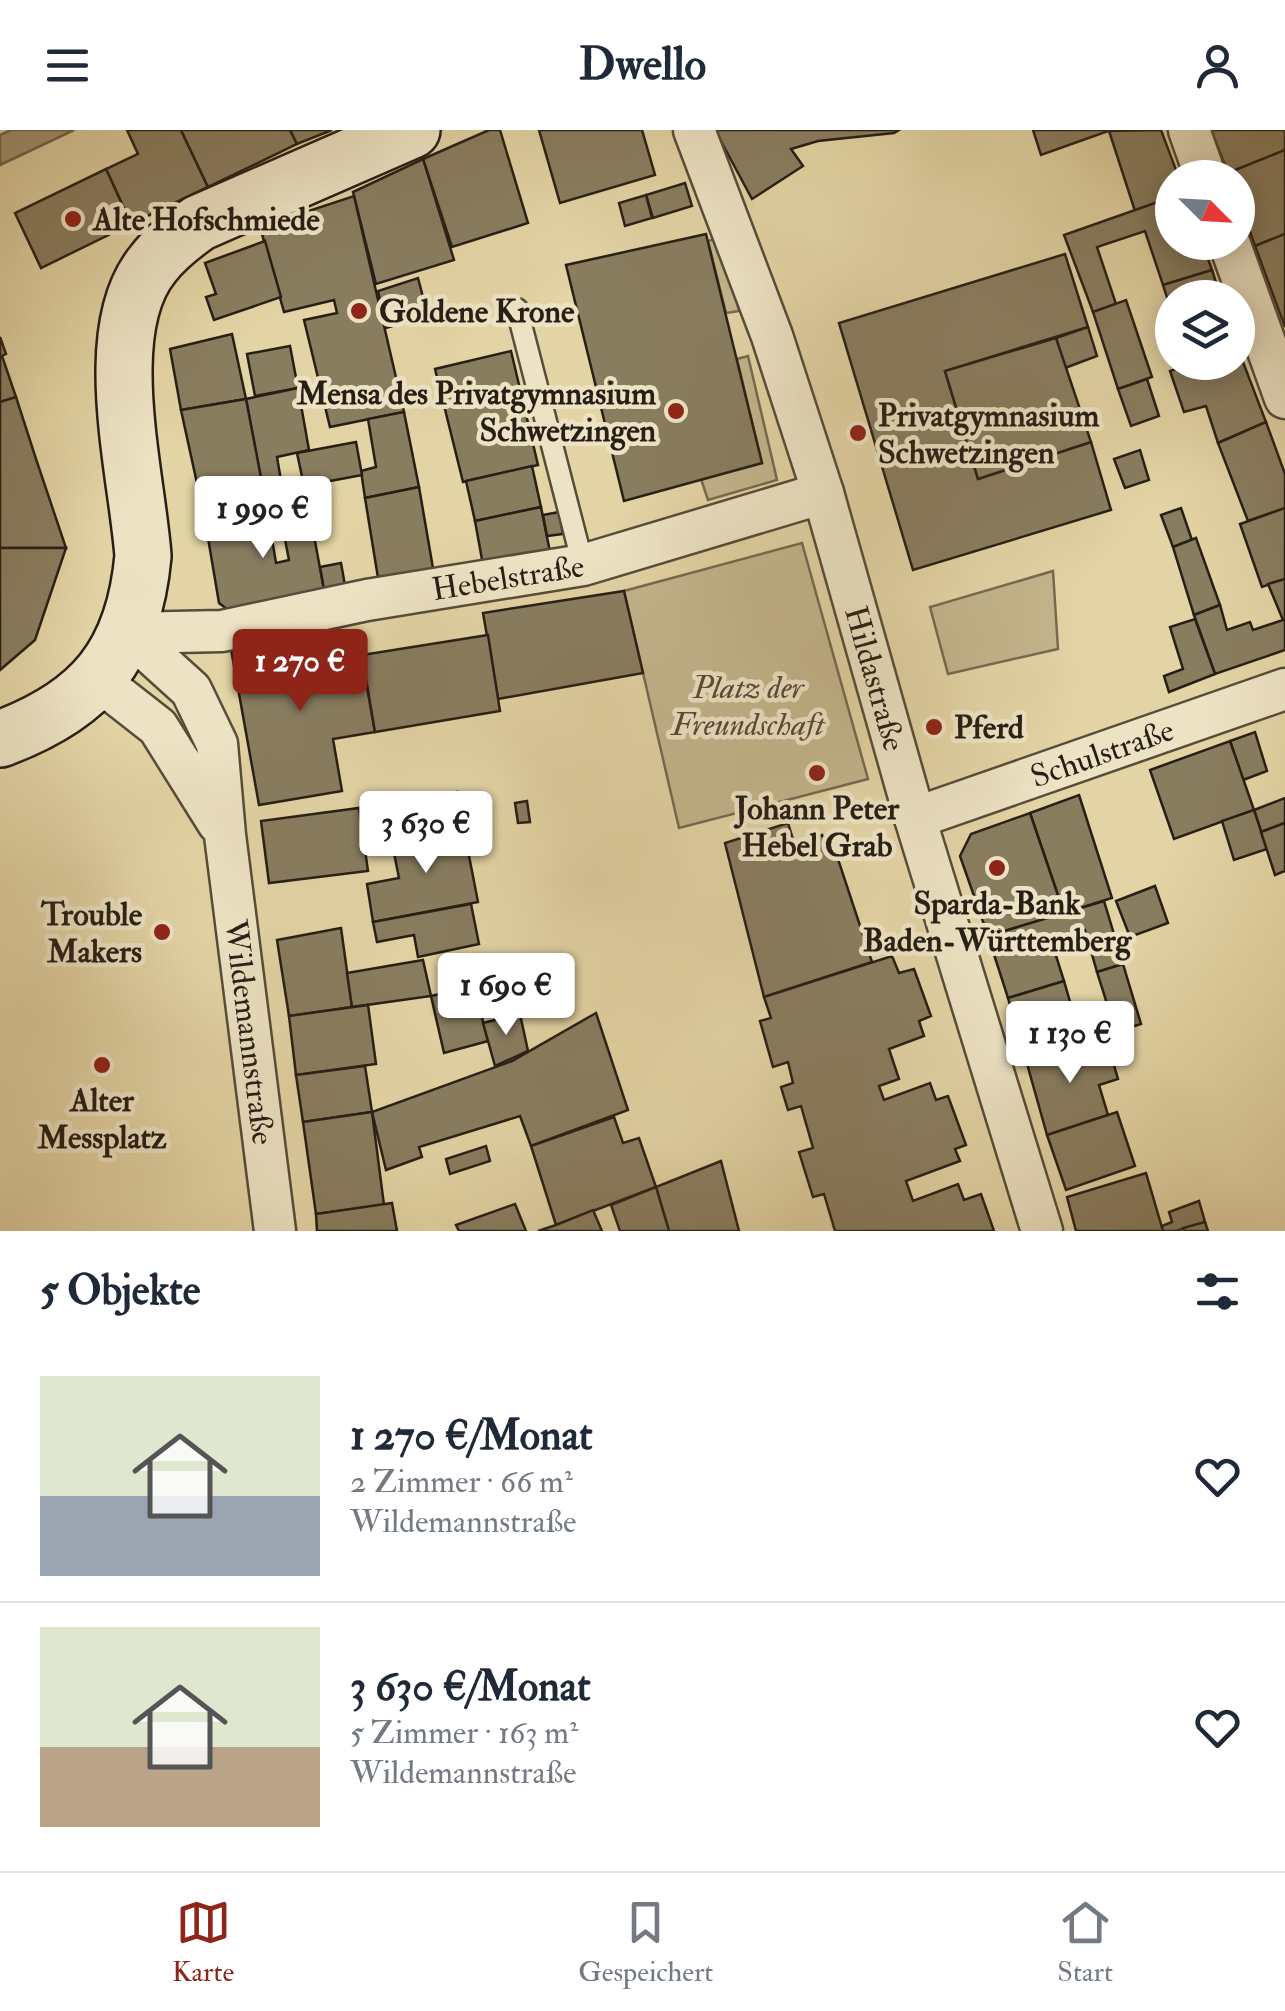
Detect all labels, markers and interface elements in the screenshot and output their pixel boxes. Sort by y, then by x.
text: Dwello [579,37,706,93]
icon: menu [40,38,95,93]
icon: person [1190,38,1245,93]
north arrow [1155,160,1255,260]
map controls [1155,160,1255,380]
place label: Alte Hofschmiede [91,200,320,240]
marker: Alte Hofschmiede [62,208,84,230]
button: layers [1155,280,1255,380]
place label: Goldene Krone [379,292,575,332]
marker: Goldene Krone [348,300,370,322]
place label: Mensa des Privatgymnasium Schwetzingen [296,374,657,451]
place label: Privatgymnasium Schwetzingen [878,396,1099,473]
marker: Mensa des Privatgymnasium Schwetzingen [665,400,687,422]
marker: Privatgymnasium Schwetzingen [847,422,869,444]
pin: 1 990 € [171,476,355,561]
text: 1 990 € [217,488,309,528]
street label: Hebelstraße [429,546,587,610]
street label: Hildastraße [835,602,914,756]
pin: 1 270 € [208,629,392,714]
text: 1 270 € [255,641,345,681]
park label: Platz der Freundschaft [670,668,826,745]
place label: Pferd [954,708,1024,748]
street label: Schulstraße [1025,710,1179,797]
marker: Pferd [923,716,945,738]
marker: Johann Peter Hebel Grab [806,762,828,784]
place label: Johann Peter Hebel Grab [733,789,900,866]
pin: 3 630 € [334,791,518,876]
text: 3 630 € [381,803,471,843]
marker: Sparda-Bank Baden-Württemberg [986,857,1008,879]
place label: Sparda-Bank Baden-Württemberg [863,884,1132,961]
place label: Trouble Makers [40,895,143,972]
street label: Wildemannstraße [215,917,283,1147]
marker: Trouble Makers [151,921,173,943]
pin: 1 690 € [414,953,598,1038]
text: 1 690 € [460,965,552,1005]
pin: 1 130 € [978,1001,1162,1086]
text: 1 130 € [1028,1013,1112,1053]
marker: Alter Messplatz [91,1054,113,1076]
place label: Alter Messplatz [37,1081,167,1158]
icon: filters [1190,1264,1245,1319]
text: 5 Objekte [40,1265,200,1317]
text: 1 270 €/Monat [350,1410,593,1462]
icon: home [120,1416,240,1536]
icon: heart [1190,1449,1245,1504]
text: 2 Zimmer · 66 m² [350,1462,573,1502]
text: Wildemannstraße [350,1502,576,1542]
text: 3 630 €/Monat [350,1661,591,1713]
icon: home [120,1667,240,1787]
icon: heart [1190,1700,1245,1755]
text: 5 Zimmer · 163 m² [350,1713,578,1753]
text: Wildemannstraße [350,1753,576,1793]
tab: Karte [172,1895,234,1990]
tab: Gespeichert [578,1895,713,1990]
tab: Start [1057,1895,1113,1990]

